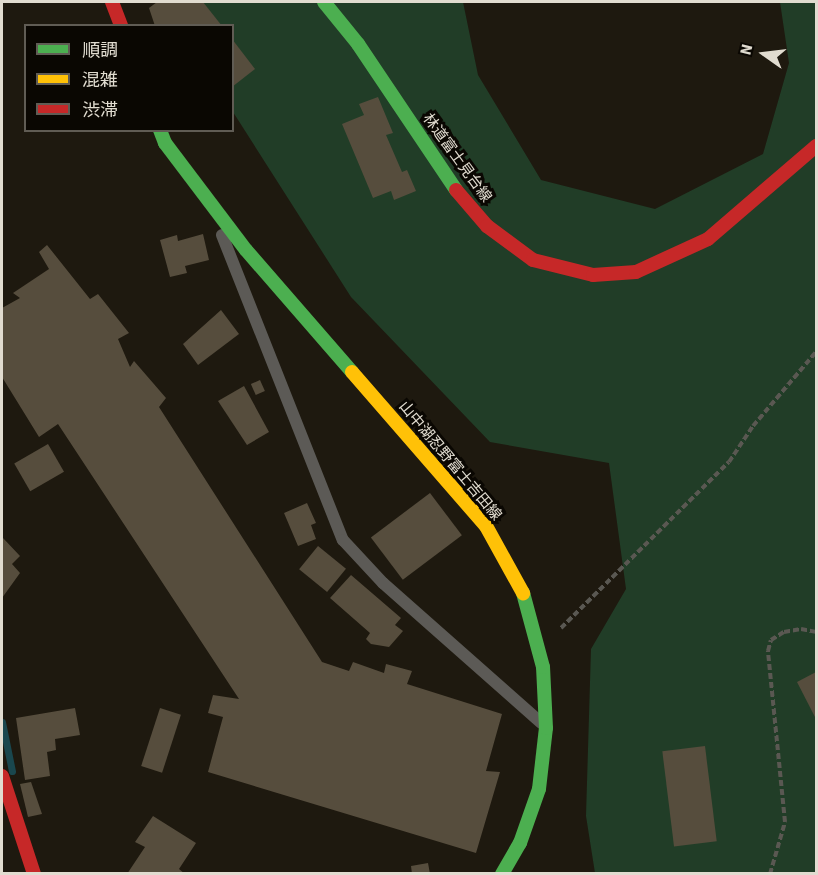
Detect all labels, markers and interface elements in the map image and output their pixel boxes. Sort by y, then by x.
legend [24,24,234,132]
north arrow [734,24,794,84]
text: 順調 [82,38,118,63]
text: N [735,42,758,57]
text: 混雑 [82,68,118,93]
text: 渋滞 [82,98,118,123]
street label: 林道富士見台線 [419,110,495,206]
street label: 山中湖忍野富士吉田線 [395,398,505,524]

